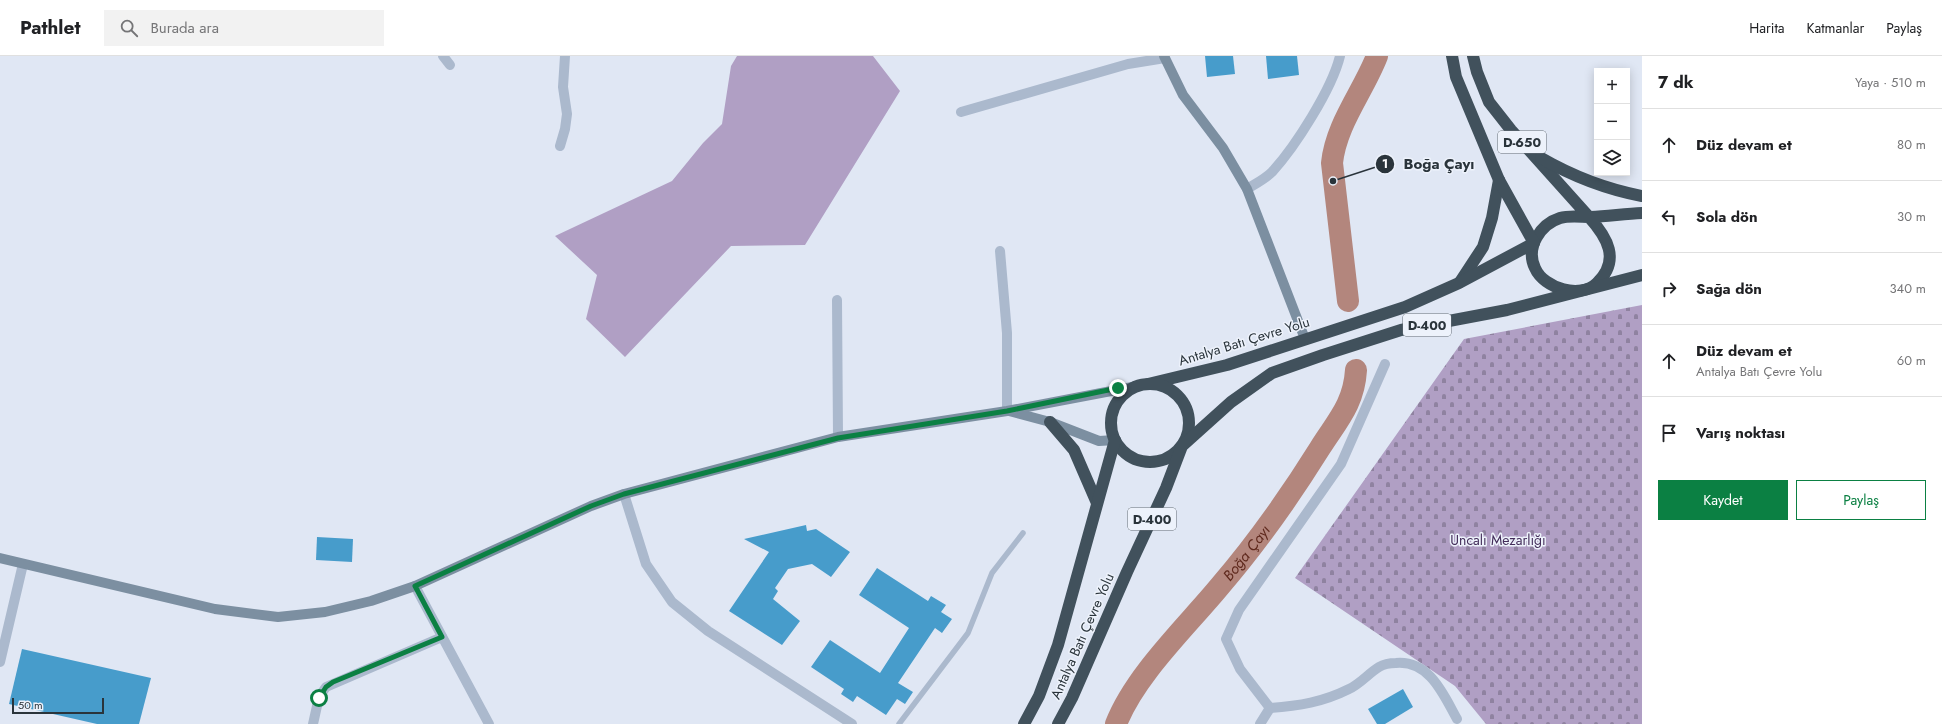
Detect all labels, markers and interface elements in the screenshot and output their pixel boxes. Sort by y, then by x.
search box [104,10,384,46]
text: Pathlet [20,14,80,41]
icon: search [118,17,140,39]
text: Burada ara [150,17,219,39]
text: Harita [1749,18,1785,38]
text: Katmanlar [1807,18,1864,38]
text: Paylaş [1886,18,1922,38]
map controls [1594,68,1630,176]
button: + [1594,68,1630,104]
text: 7 dk [1658,70,1694,94]
text: Yaya · 510 m [1855,73,1926,92]
button: − [1594,104,1630,140]
road number: D-650 [1498,131,1546,153]
icon: ahead [1658,134,1680,156]
text: Düz devam et [1696,134,1792,156]
text: 80 m [1897,135,1926,154]
button: layers [1594,140,1630,176]
callout: Boğa Çayı [1375,150,1483,177]
text: Boğa Çayı [1403,153,1475,175]
text: 1 [1382,155,1388,173]
icon: left [1658,206,1680,228]
text: Sola dön [1696,206,1758,228]
text: 30 m [1897,207,1926,226]
icon: right [1658,278,1680,300]
text: Sağa dön [1696,278,1762,300]
text: 340 m [1889,279,1926,298]
street label: Antalya Batı Çevre Yolu [1176,312,1312,370]
road number: D-400 [1403,314,1451,336]
text: Düz devam et [1696,340,1792,362]
icon: ahead [1658,350,1680,372]
text: 60 m [1897,351,1926,370]
text: Antalya Batı Çevre Yolu [1696,362,1822,381]
route end [1109,379,1127,397]
icon: arrive [1658,422,1680,444]
text: Varış noktası [1696,422,1785,444]
button: Kaydet [1658,480,1788,520]
button: Paylaş [1796,480,1926,520]
road number: D-400 [1128,508,1176,530]
water label: Boğa Çayı [1218,520,1276,586]
park label: Uncalı Mezarlığı [1450,530,1546,550]
street label: Antalya Batı Çevre Yolu [1045,570,1119,702]
route start [310,689,328,707]
scale bar [12,696,104,715]
text: 50 m [18,697,43,713]

